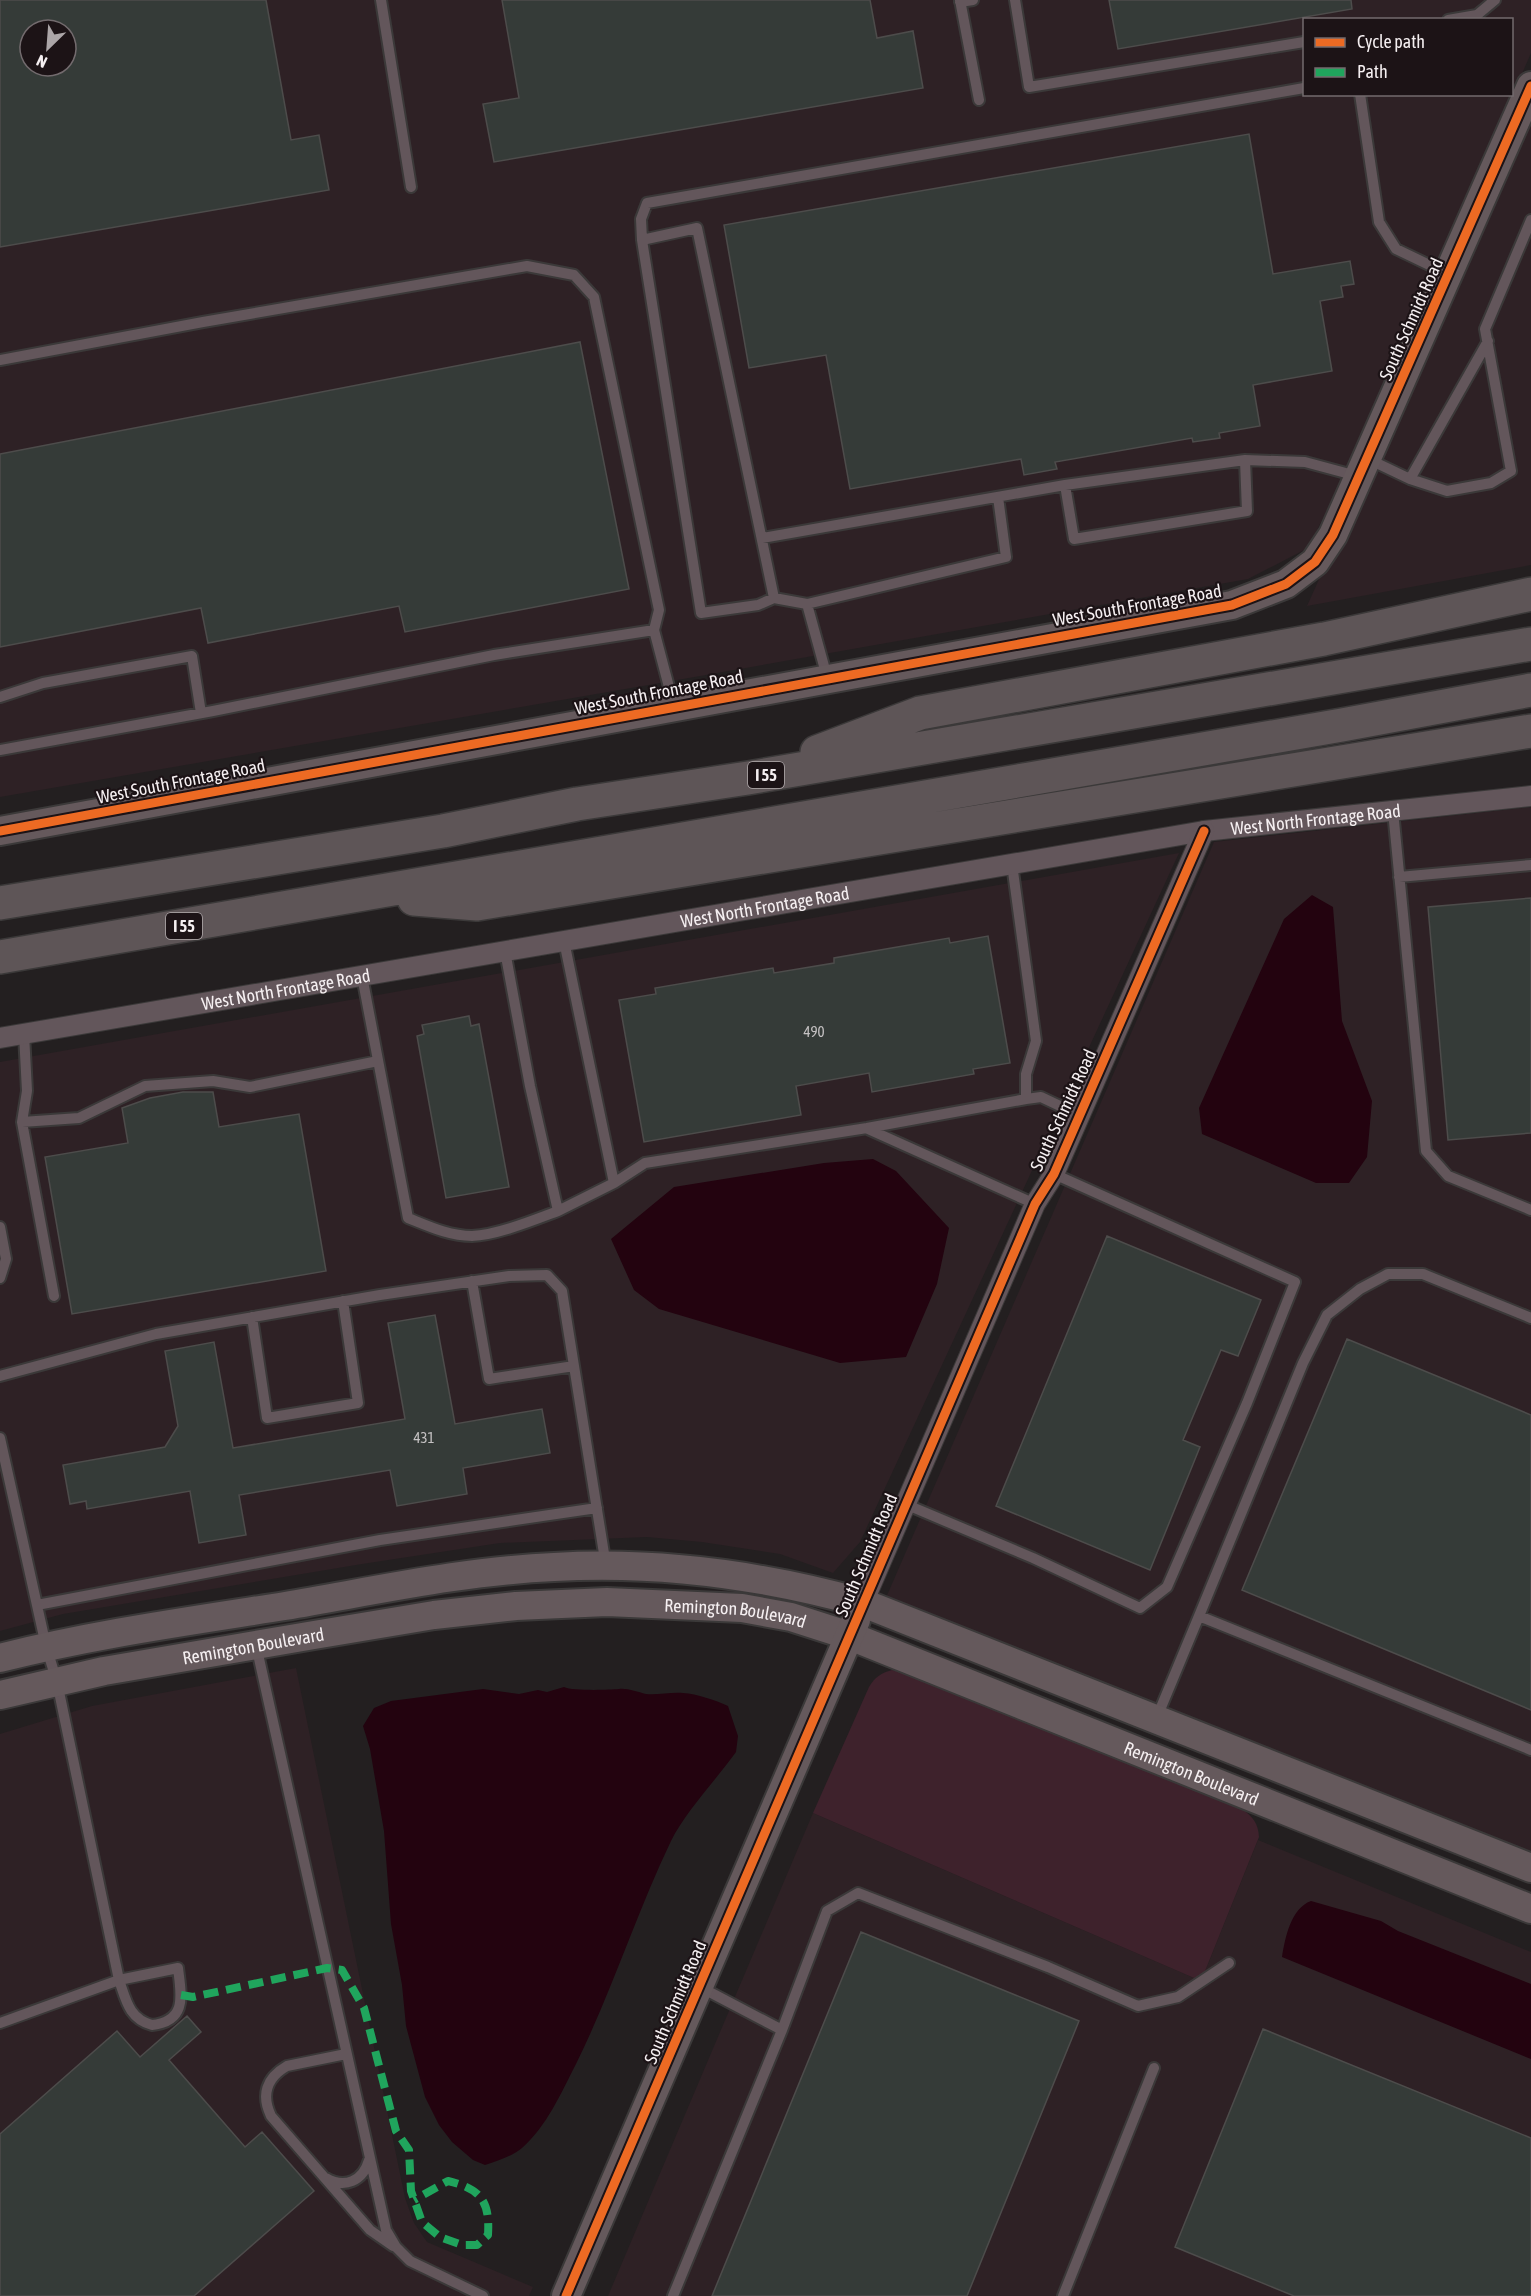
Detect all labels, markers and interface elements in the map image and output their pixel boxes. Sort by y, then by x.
north arrow [18,18,78,78]
legend [1303,18,1513,96]
text: Cycle path [1357,31,1425,52]
text: N [34,51,50,72]
text: Path [1357,61,1388,82]
street label: South Schmidt Road [1375,255,1447,383]
street label: West South Frontage Road [1051,580,1223,630]
street label: West South Frontage Road [573,665,745,719]
street label: West South Frontage Road [95,754,267,808]
road number: I 55 [748,762,784,788]
street label: West North Frontage Road [1230,800,1402,839]
street label: West North Frontage Road [679,882,851,931]
road number: I 55 [166,913,202,939]
street label: West North Frontage Road [200,964,372,1014]
house number: 490 [803,1023,825,1040]
street label: South Schmidt Road [1026,1046,1100,1174]
house number: 431 [413,1429,435,1446]
street label: South Schmidt Road [831,1490,901,1620]
street label: Remington Boulevard [664,1594,809,1632]
street label: Remington Boulevard [181,1623,325,1668]
street label: Remington Boulevard [1121,1737,1262,1809]
street label: South Schmidt Road [640,1937,710,2067]

